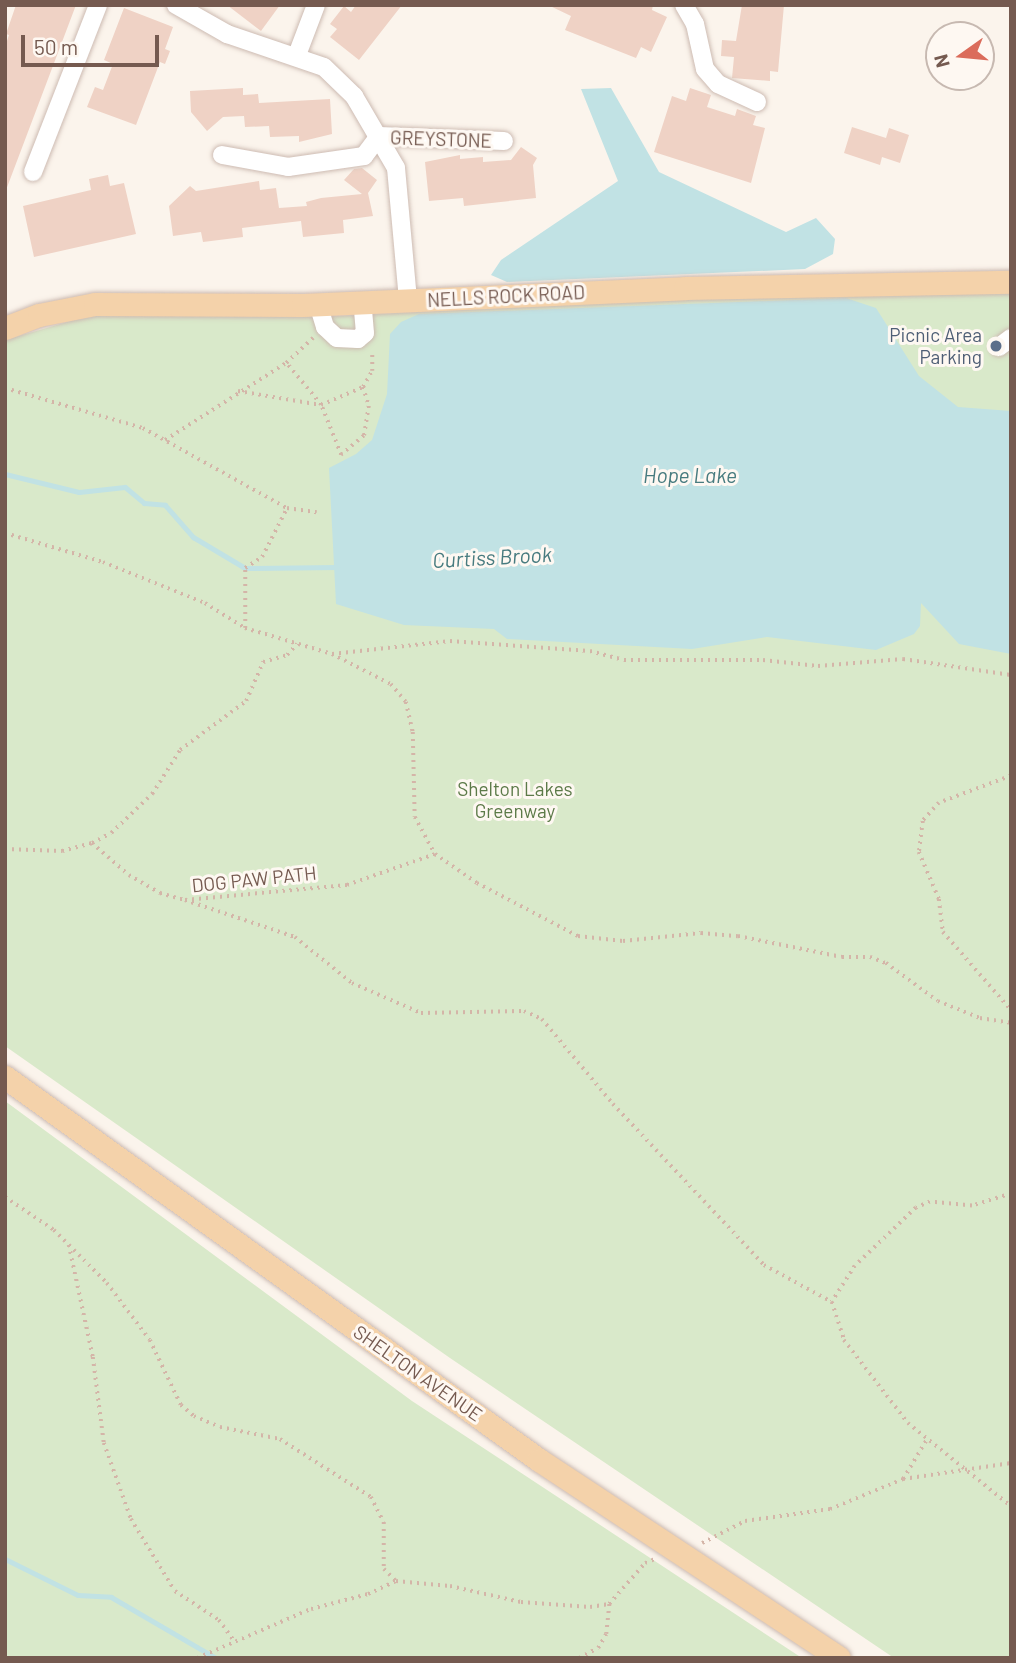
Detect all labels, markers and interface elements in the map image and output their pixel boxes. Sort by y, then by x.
scale bar [24,21,163,65]
north arrow [925,21,995,91]
text: 50 m [34,34,78,59]
text: N [928,52,954,70]
street label: GREYSTONE [390,126,492,152]
street label: NELLS ROCK ROAD [427,280,585,312]
place label: Picnic Area Parking [889,324,982,368]
marker: Picnic Area Parking [988,338,1004,354]
water label: Hope Lake [643,462,737,488]
water label: Curtiss Brook [432,541,552,573]
park label: Shelton Lakes Greenway [457,778,573,822]
street label: DOG PAW PATH [191,861,317,897]
street label: SHELTON AVENUE [349,1320,487,1426]

